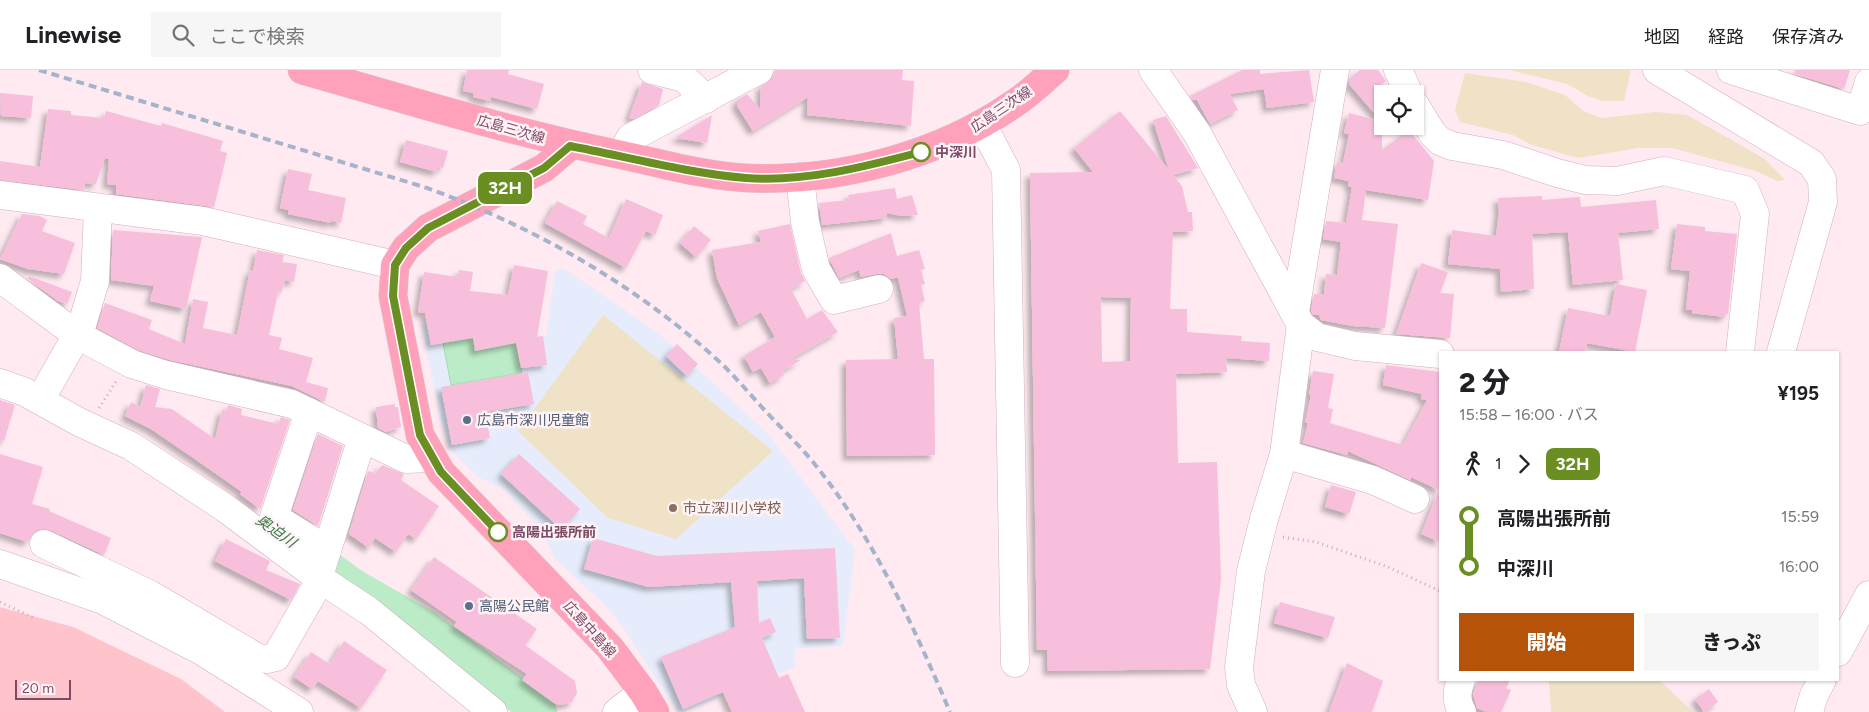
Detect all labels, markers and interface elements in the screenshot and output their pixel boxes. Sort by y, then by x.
search box [151,12,501,57]
text: Linewise [25,20,121,49]
icon: search [169,21,197,49]
text: ここで検索 [209,25,304,48]
text: 地図 [1644,26,1680,48]
text: 経路 [1708,26,1744,48]
text: 保存済み [1772,26,1844,48]
street label: 広島三次線 [968,83,1035,136]
map controls [1374,85,1424,135]
button: locate [1374,85,1424,135]
street label: 広島三次線 [475,112,547,147]
marker: 中深川 [911,142,931,162]
place label: 中深川 [935,144,977,161]
line badge: 32H [476,172,534,204]
text: 32H [488,177,522,199]
text: 2 分 [1459,365,1510,399]
text: ¥195 [1778,382,1819,405]
text: 15:58 – 16:00 · バス [1459,405,1599,424]
place label: 広島市深川児童館 [477,412,589,429]
marker: 広島市深川児童館 [461,414,473,426]
icon: walk [1459,450,1487,478]
icon: forward [1510,450,1538,478]
text: 32H [1556,453,1590,475]
text: 1 [1495,454,1502,473]
place label: 市立深川小学校 [683,500,781,517]
marker: 市立深川小学校 [667,502,679,514]
text: 高陽出張所前 [1497,507,1611,530]
text: 15:59 [1781,507,1819,526]
water label: 奥迫川 [252,511,301,552]
marker: 高陽出張所前 [488,522,508,542]
place label: 高陽出張所前 [512,524,596,541]
text: 中深川 [1497,557,1554,580]
text: 16:00 [1779,557,1819,576]
place label: 高陽公民館 [479,598,549,615]
street label: 広島中島線 [560,598,619,661]
marker: 高陽公民館 [463,600,475,612]
button: 開始 [1459,613,1634,671]
button: きっぷ [1644,613,1819,671]
scale bar [15,677,71,700]
text: 20 m [22,680,54,697]

